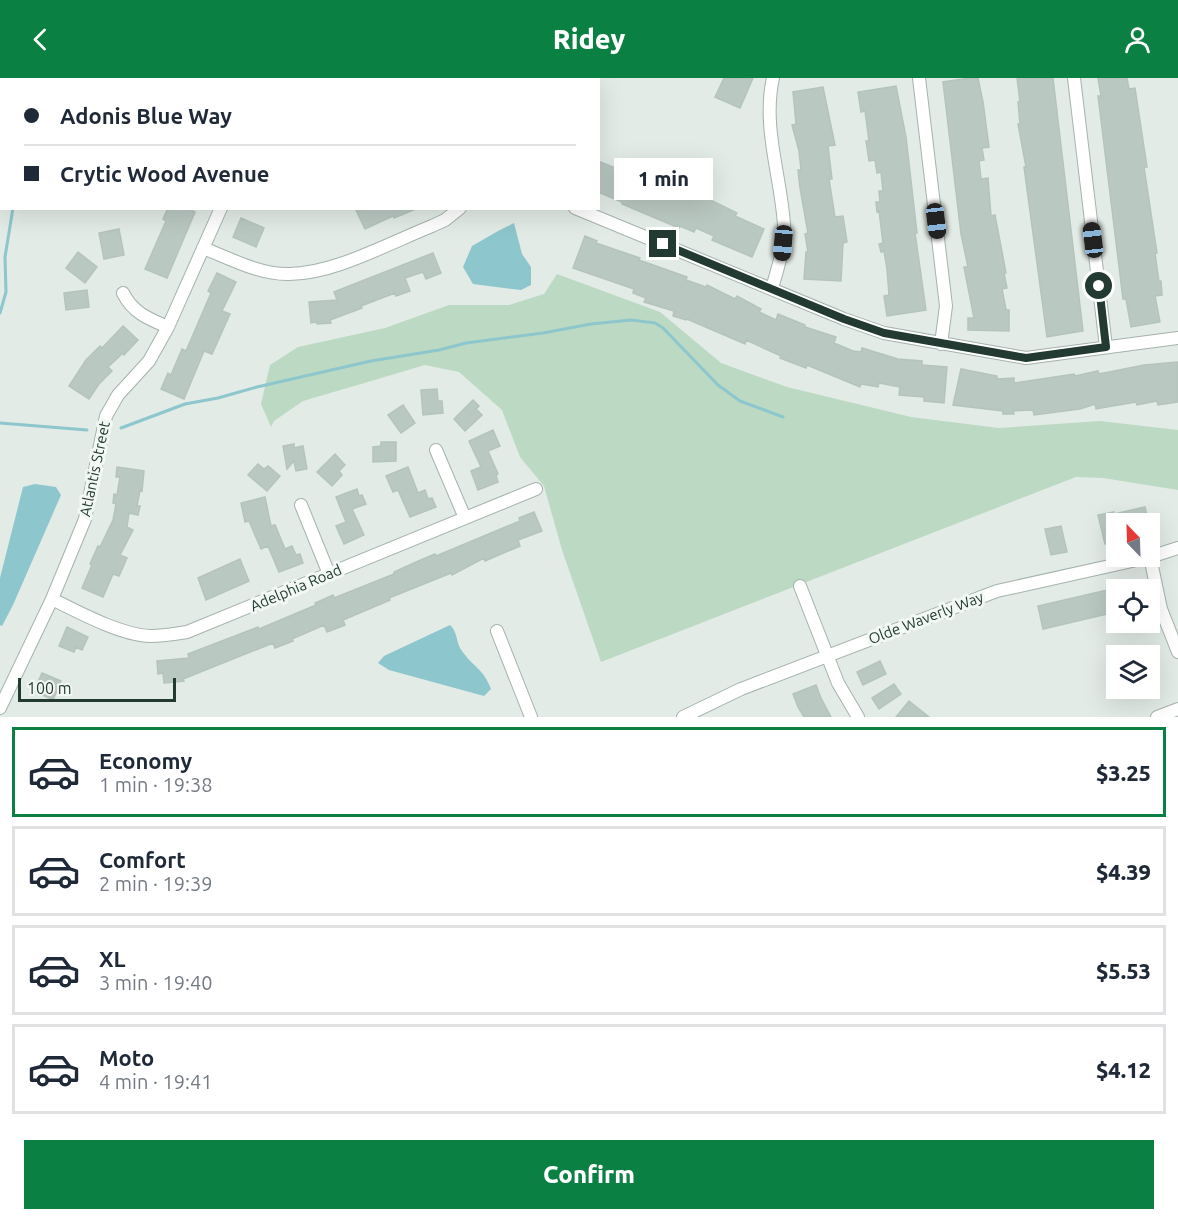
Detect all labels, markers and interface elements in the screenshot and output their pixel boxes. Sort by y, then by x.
icon: back [24,23,57,56]
icon: person [1121,23,1154,56]
text: Ridey [553,24,625,54]
text: Adonis Blue Way [60,103,232,128]
callout: 1 min [614,157,712,199]
text: Crytic Wood Avenue [60,161,269,186]
text: 1 min [638,167,689,190]
car [925,202,947,240]
car [1082,221,1104,259]
car [772,224,794,262]
route end [649,230,676,257]
route start [1085,272,1112,299]
street label: Atlantis Street [76,419,113,518]
north arrow [1106,513,1160,567]
map controls [1106,513,1160,699]
street label: Adelphia Road [248,561,344,614]
button: locate [1106,579,1160,633]
street label: Olde Waverly Way [866,588,986,647]
button: layers [1106,645,1160,699]
scale bar [18,675,176,702]
text: 100 m [27,679,72,697]
icon: car [27,745,81,799]
text: Economy [99,748,192,773]
text: $3.25 [1096,760,1151,785]
text: 1 min · 19:38 [99,773,213,796]
icon: car [27,844,81,898]
text: Comfort [99,847,186,872]
text: $4.39 [1096,859,1151,884]
text: 2 min · 19:39 [99,872,213,895]
icon: car [27,943,81,997]
text: XL [99,946,126,971]
text: $5.53 [1096,958,1151,983]
text: 3 min · 19:40 [99,971,213,994]
icon: car [27,1042,81,1096]
text: Moto [99,1045,154,1070]
text: $4.12 [1096,1057,1151,1082]
text: 4 min · 19:41 [99,1070,213,1093]
button: Confirm [24,1140,1154,1209]

